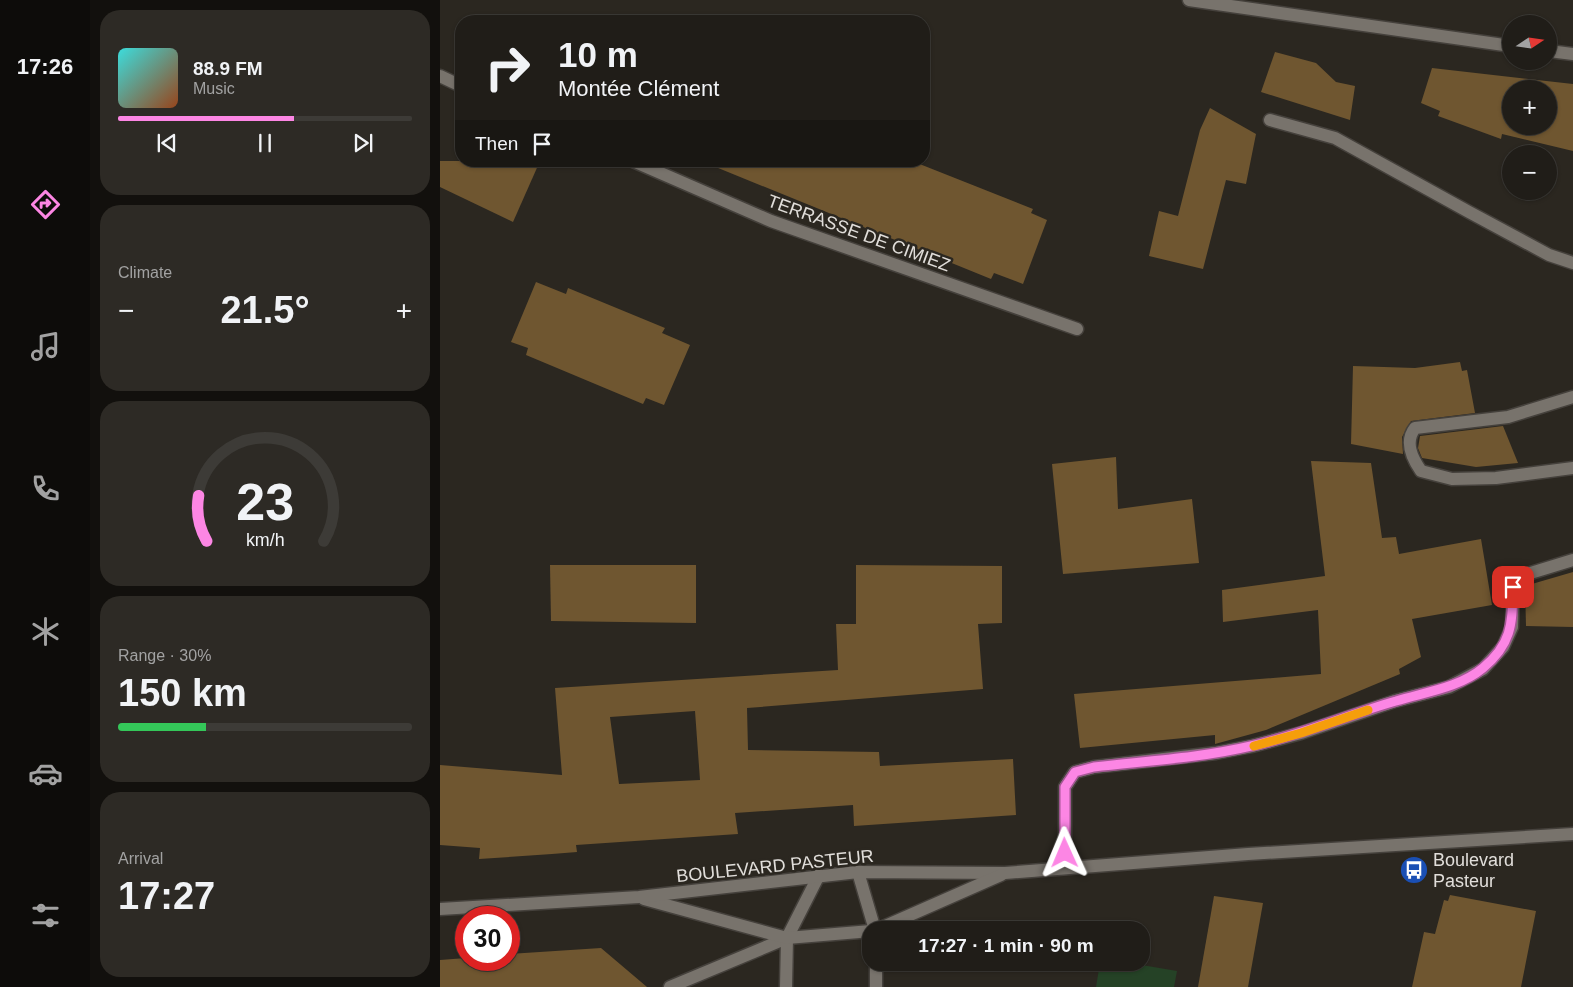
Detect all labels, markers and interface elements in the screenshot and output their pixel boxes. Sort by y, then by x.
north arrow [1502,15,1558,70]
map controls [1502,15,1557,200]
icon: right [475,35,540,100]
text: 10 m [558,35,638,74]
text: 17:26 [17,54,73,79]
text: 88.9 FM [193,58,263,79]
text: Montée Clément [558,76,719,101]
text: Music [193,80,235,97]
button: + [1502,80,1557,135]
icon: previous [153,129,181,157]
icon: pause [251,129,279,157]
icon: next [349,129,377,157]
icon: arrive [528,130,556,158]
text: Then [475,133,518,154]
button: − [1502,145,1557,200]
icon: directions [28,187,63,222]
street label: TERRASSE DE CIMIEZ [765,191,953,275]
text: Climate [118,264,172,281]
text: 21.5° [220,289,310,331]
text: − [118,295,134,326]
text: + [396,295,412,326]
icon: music [28,329,63,364]
icon: phone [28,471,63,506]
text: 23 [236,473,294,531]
text: km/h [246,530,284,550]
pin [1492,566,1534,608]
icon: arrive [1499,573,1527,601]
icon: climate [28,614,63,649]
text: Range · 30% [118,647,211,664]
text: 150 km [118,672,247,714]
icon: car [28,756,63,791]
position arrow [1038,826,1090,878]
street label: BOULEVARD PASTEUR [675,846,875,886]
text: Arrival [118,850,163,867]
place label: Boulevard Pasteur [1433,850,1514,891]
bus stop icon: Boulevard Pasteur [1399,855,1429,885]
text: 17:27 [118,875,215,917]
icon: filters [28,898,63,933]
speed limit sign: 30 [455,906,520,971]
text: 17:27 · 1 min · 90 m [918,935,1094,956]

